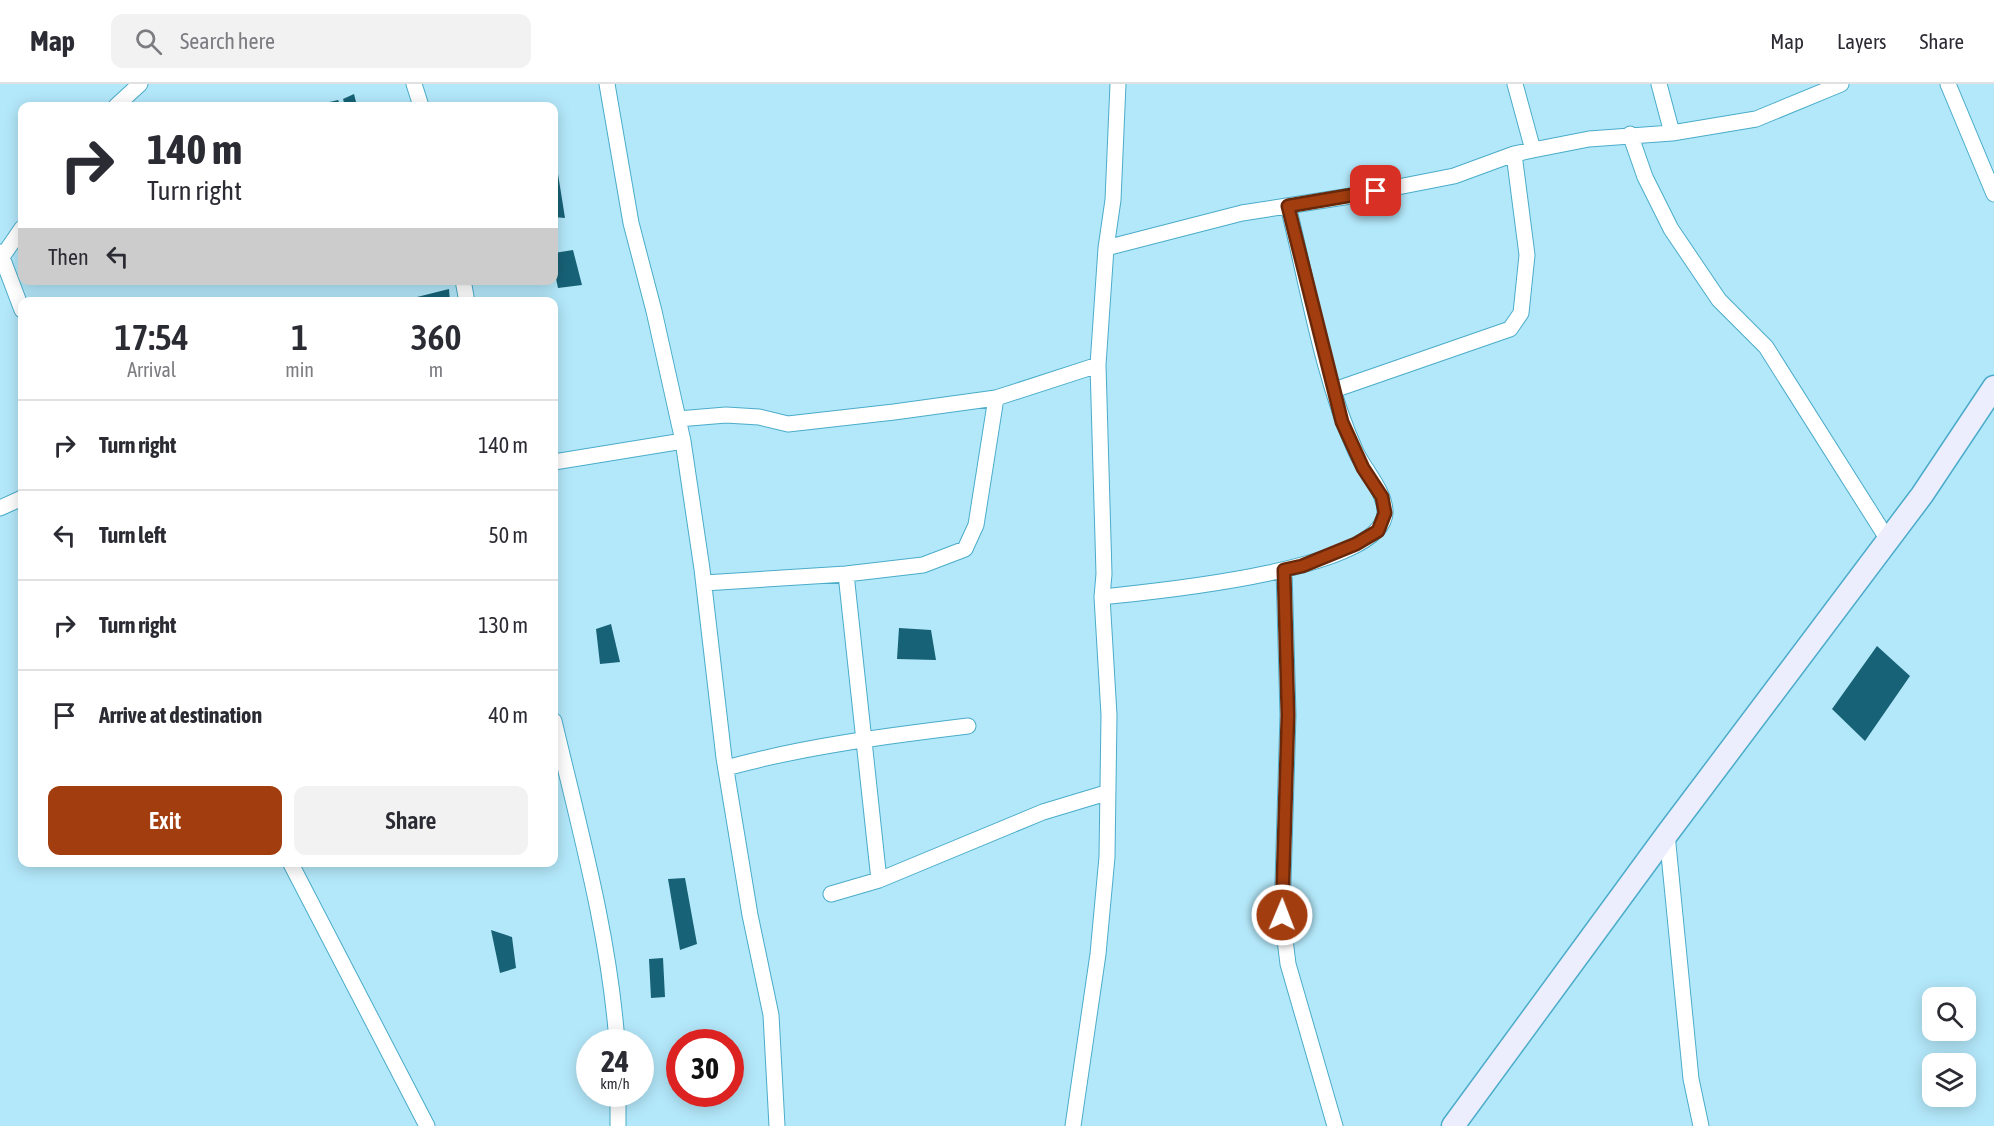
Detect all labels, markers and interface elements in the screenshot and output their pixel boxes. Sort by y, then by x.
search box [111,14,531,68]
text: Map [30,25,75,57]
icon: search [132,25,165,58]
text: Search here [180,28,275,54]
text: Map [1770,29,1804,53]
text: Layers [1837,29,1887,53]
text: Share [1920,29,1964,53]
text: 140 m [147,125,242,173]
icon: right [48,126,126,204]
pin [1350,165,1401,216]
icon: arrive [1359,174,1392,207]
text: Turn right [147,175,242,206]
icon: left [101,240,134,273]
text: Then [48,244,89,270]
text: 17:54 [115,316,189,358]
text: 1 [291,316,308,358]
text: 360 [411,316,461,358]
text: Arrival [127,358,176,381]
text: min [285,358,314,381]
text: m [429,358,443,381]
icon: right [48,429,81,462]
text: Turn right [99,432,176,458]
text: 140 m [478,432,528,458]
icon: left [48,519,81,552]
text: Turn left [99,522,166,548]
text: 50 m [488,522,528,548]
icon: right [48,609,81,642]
text: Turn right [99,612,176,638]
text: 130 m [478,612,528,638]
icon: arrive [48,699,81,732]
text: Arrive at destination [99,702,262,728]
text: 40 m [488,702,528,728]
button: Exit [48,786,282,855]
button: Share [294,786,528,855]
position arrow [1250,883,1314,947]
map controls [1922,987,1976,1107]
button: search [1922,987,1976,1041]
speed limit sign: 30 [666,1029,744,1107]
text: 24 [601,1044,629,1078]
button: layers [1922,1053,1976,1107]
text: km/h [600,1075,630,1092]

